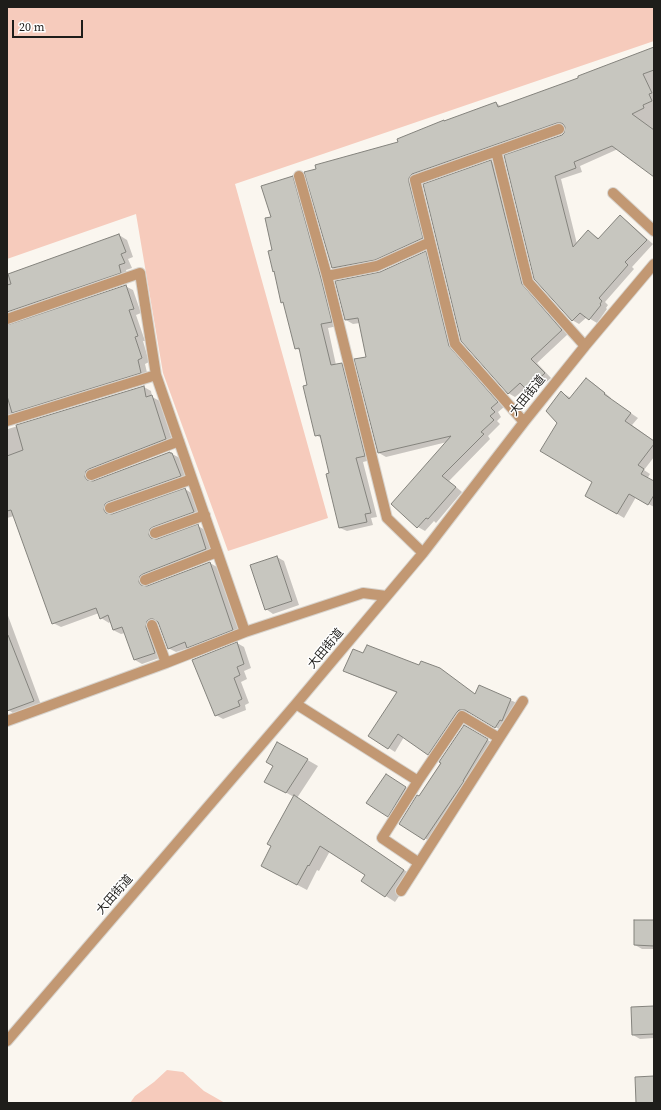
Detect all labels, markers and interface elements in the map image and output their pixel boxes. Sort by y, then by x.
scale bar [14,12,85,38]
text: 20 m [19,19,45,35]
street label: 大田街道 [507,373,549,419]
street label: 大田街道 [305,626,347,672]
street label: 大田街道 [94,872,136,918]

